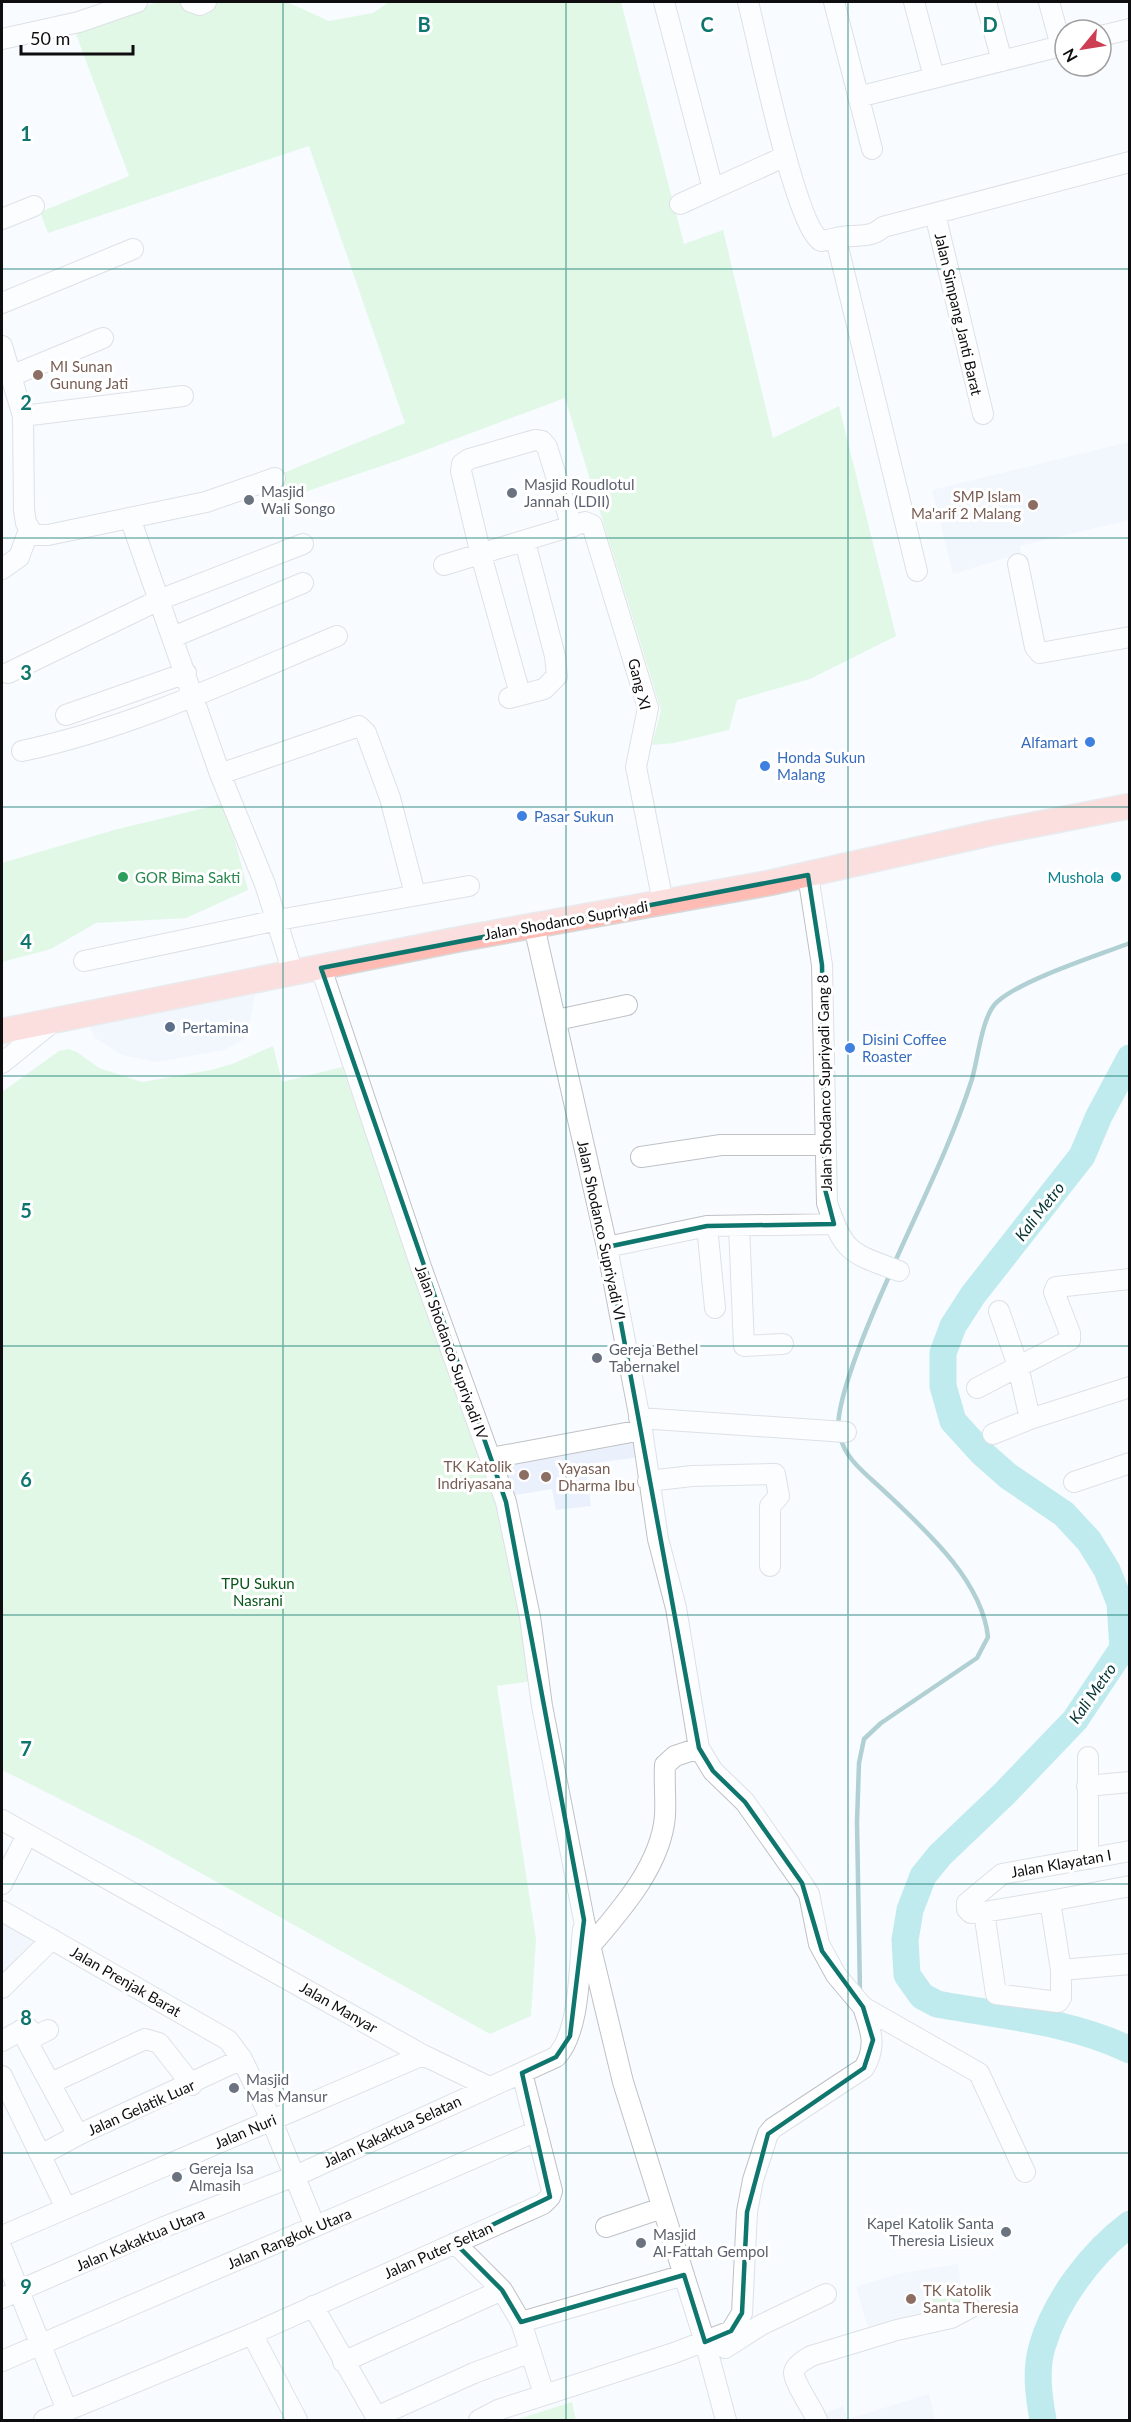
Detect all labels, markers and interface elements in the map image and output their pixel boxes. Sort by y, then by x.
text: B [417,12,431,36]
text: C [700,12,714,36]
text: D [982,12,998,36]
scale bar [21,18,134,56]
north arrow [1053,18,1113,78]
text: 50 m [30,27,70,49]
text: N [1058,46,1081,66]
text: 1 [20,121,32,145]
street label: Jalan Simpang Janti Barat [932,231,987,398]
place label: MI Sunan Gunung Jati [50,357,128,392]
marker: MI Sunan Gunung Jati [31,368,45,382]
text: 2 [20,390,32,414]
place label: Masjid Roudlotul Jannah (LDII) [524,475,634,510]
place label: Masjid Wali Songo [261,482,335,517]
marker: Masjid Roudlotul Jannah (LDII) [505,486,519,500]
place label: SMP Islam Ma'arif 2 Malang [911,487,1021,522]
marker: Masjid Wali Songo [242,493,256,507]
marker: SMP Islam Ma'arif 2 Malang [1026,498,1040,512]
street label: Gang XI [625,656,655,712]
text: 3 [20,660,32,684]
place label: Alfamart [1021,733,1079,751]
marker: Alfamart [1083,735,1097,749]
place label: Honda Sukun Malang [777,748,866,783]
marker: Honda Sukun Malang [758,759,772,773]
place label: Pasar Sukun [534,807,614,825]
marker: Pasar Sukun [515,809,529,823]
place label: GOR Bima Sakti [135,868,240,886]
place label: Mushola [1047,868,1104,886]
marker: GOR Bima Sakti [116,870,130,884]
marker: Mushola [1109,870,1123,884]
street label: Jalan Shodanco Supriyadi [483,897,649,943]
text: 4 [20,929,32,953]
street label: Jalan Shodanco Supriyadi Gang 8 [813,974,835,1192]
place label: Pertamina [182,1018,249,1036]
marker: Pertamina [163,1020,177,1034]
place label: Disini Coffee Roaster [862,1030,947,1065]
marker: Disini Coffee Roaster [843,1041,857,1055]
street label: Jalan Shodanco Supriyadi VI [574,1138,630,1322]
water label: Kali Metro [1010,1178,1068,1244]
text: 5 [20,1198,32,1222]
street label: Jalan Shodanco Supriyadi IV [412,1262,492,1442]
place label: Gereja Bethel Tabernakel [609,1340,698,1375]
marker: Gereja Bethel Tabernakel [590,1351,604,1365]
place label: TK Katolik Indriyasana [437,1457,512,1492]
place label: Yayasan Dharma Ibu [558,1459,635,1494]
text: 6 [20,1467,32,1491]
marker: TK Katolik Indriyasana [517,1468,531,1482]
marker: Yayasan Dharma Ibu [539,1470,553,1484]
park label: TPU Sukun Nasrani [221,1574,295,1609]
water label: Kali Metro [1064,1659,1120,1727]
text: 7 [20,1736,32,1760]
street label: Jalan Klayatan I [1009,1845,1113,1881]
street label: Jalan Prenjak Barat [68,1942,185,2020]
street label: Jalan Manyar [297,1978,381,2037]
text: 8 [20,2005,32,2029]
place label: Masjid Mas Mansur [246,2070,328,2105]
street label: Jalan Gelatik Luar [85,2075,198,2139]
marker: Masjid Mas Mansur [227,2081,241,2095]
street label: Jalan Kakaktua Selatan [320,2091,464,2171]
street label: Jalan Nuri [211,2110,279,2152]
place label: Gereja Isa Almasih [189,2159,254,2194]
marker: Gereja Isa Almasih [170,2170,184,2184]
street label: Jalan Kakaktua Utara [73,2204,207,2274]
street label: Jalan Rangkok Utara [224,2204,354,2272]
place label: Kapel Katolik Santa Theresia Lisieux [867,2214,995,2249]
street label: Jalan Puter Seltan [381,2218,495,2282]
place label: Masjid Al-Fattah Gempol [653,2225,769,2260]
marker: Kapel Katolik Santa Theresia Lisieux [999,2225,1013,2239]
marker: Masjid Al-Fattah Gempol [634,2236,648,2250]
text: 9 [20,2274,32,2298]
place label: TK Katolik Santa Theresia [923,2281,1019,2316]
marker: TK Katolik Santa Theresia [904,2292,918,2306]

